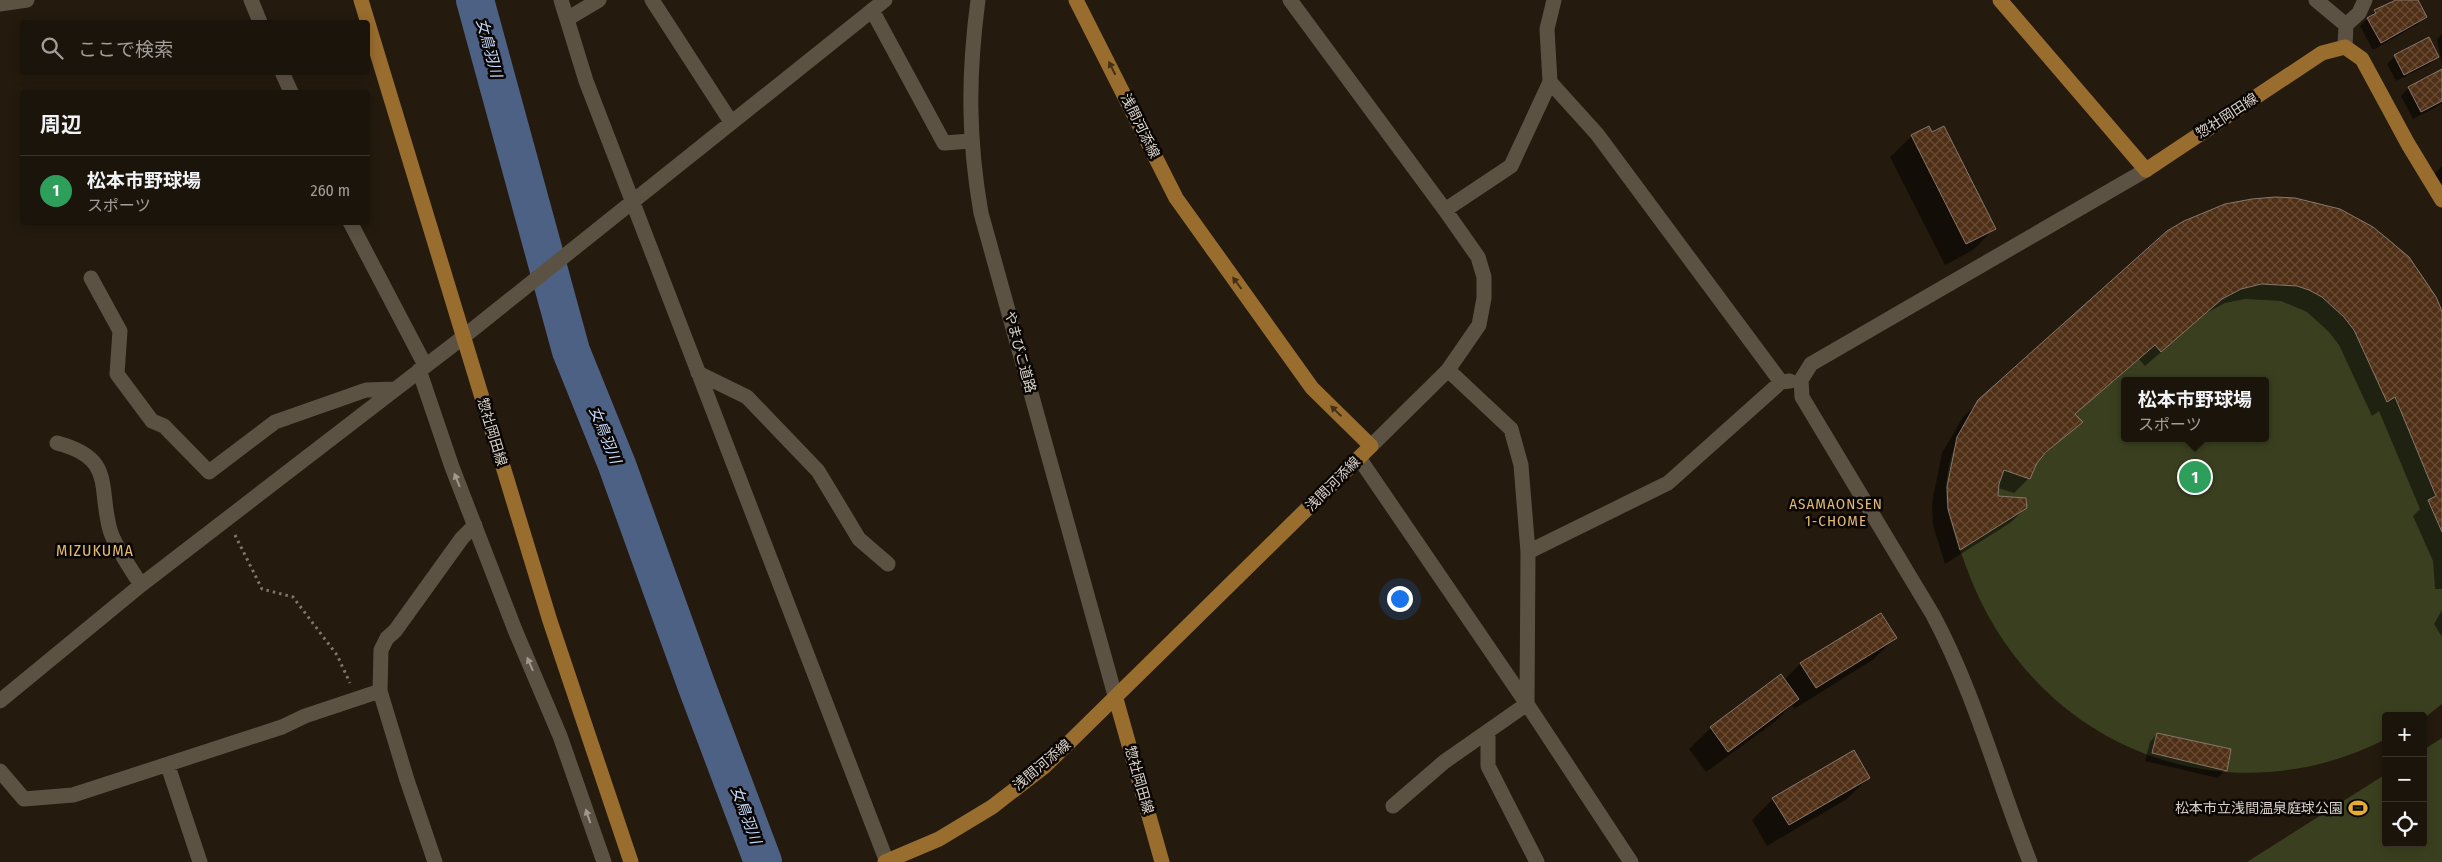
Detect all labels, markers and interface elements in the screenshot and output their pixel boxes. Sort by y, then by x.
water label: 女鳥羽川 [473,17,506,81]
search box [20,20,370,75]
icon: search [38,34,66,62]
text: ここで検索 [78,38,173,61]
one-way arrow [1107,61,1115,75]
street label: 惣社岡田線 [2193,90,2261,142]
street label: 浅間河添線 [1117,91,1163,161]
text: 周辺 [40,112,82,138]
text: 松本市野球場 [87,169,201,192]
text: 1 [53,181,59,200]
text: 260 m [311,181,350,200]
text: スポーツ [87,196,151,215]
one-way arrow [1231,277,1242,290]
street label: やまびこ道路 [1001,309,1039,395]
popup [2121,377,2269,442]
text: 松本市野球場 [2138,388,2252,411]
street label: 惣社岡田線 [474,396,510,468]
water label: 女鳥羽川 [585,404,625,468]
one-way arrow [1330,406,1342,418]
text: スポーツ [2138,415,2202,434]
street label: 浅間河添線 [1302,453,1364,515]
pin: 1 [2179,458,2211,496]
one-way arrow [453,472,461,487]
district label: ASAMAONSEN 1-CHOME [1789,495,1883,530]
district label: MIZUKUMA [56,541,134,560]
your location [1387,586,1413,612]
one-way arrow [525,657,533,672]
map controls [2382,712,2427,847]
button: + [2382,712,2427,757]
street label: 浅間河添線 [1010,736,1074,794]
street label: 惣社岡田線 [1121,744,1157,816]
button: − [2382,757,2427,802]
water label: 女鳥羽川 [727,784,765,848]
sports icon: 松本市立浅間温泉庭球公園 [2347,797,2369,819]
place label: 松本市立浅間温泉庭球公園 [2175,800,2343,817]
button: locate [2382,802,2427,847]
one-way arrow [584,808,592,823]

